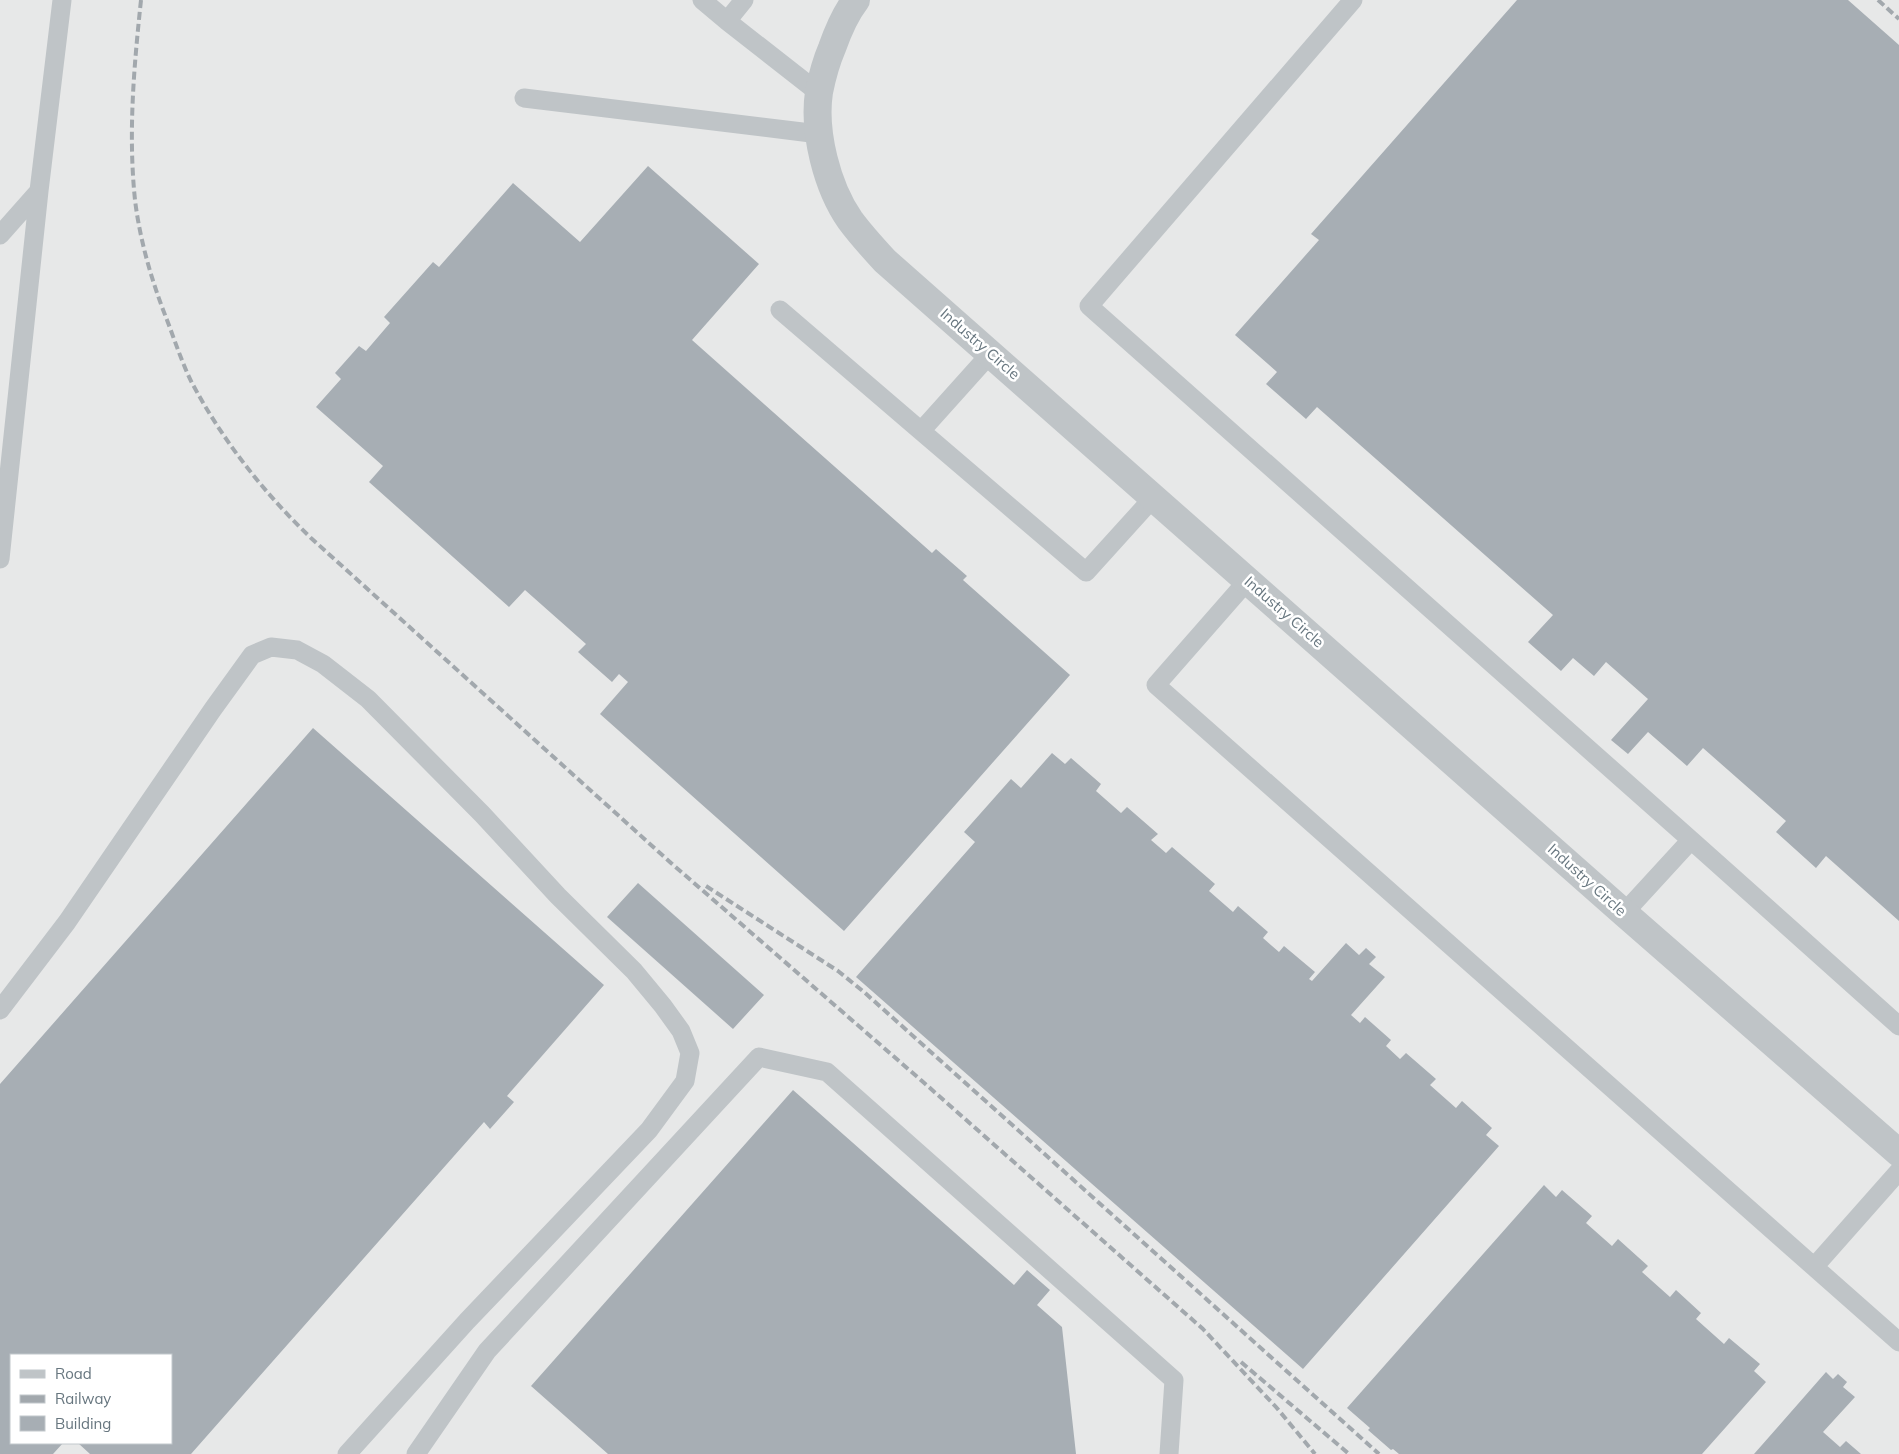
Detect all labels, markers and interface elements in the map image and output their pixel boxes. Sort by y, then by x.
street label: Industry Circle [937,304,1024,383]
street label: Industry Circle [1241,572,1328,651]
street label: Industry Circle [1544,839,1631,920]
legend [10,1354,172,1444]
text: Road [55,1364,92,1383]
text: Railway [55,1389,111,1408]
text: Building [55,1414,111,1433]

